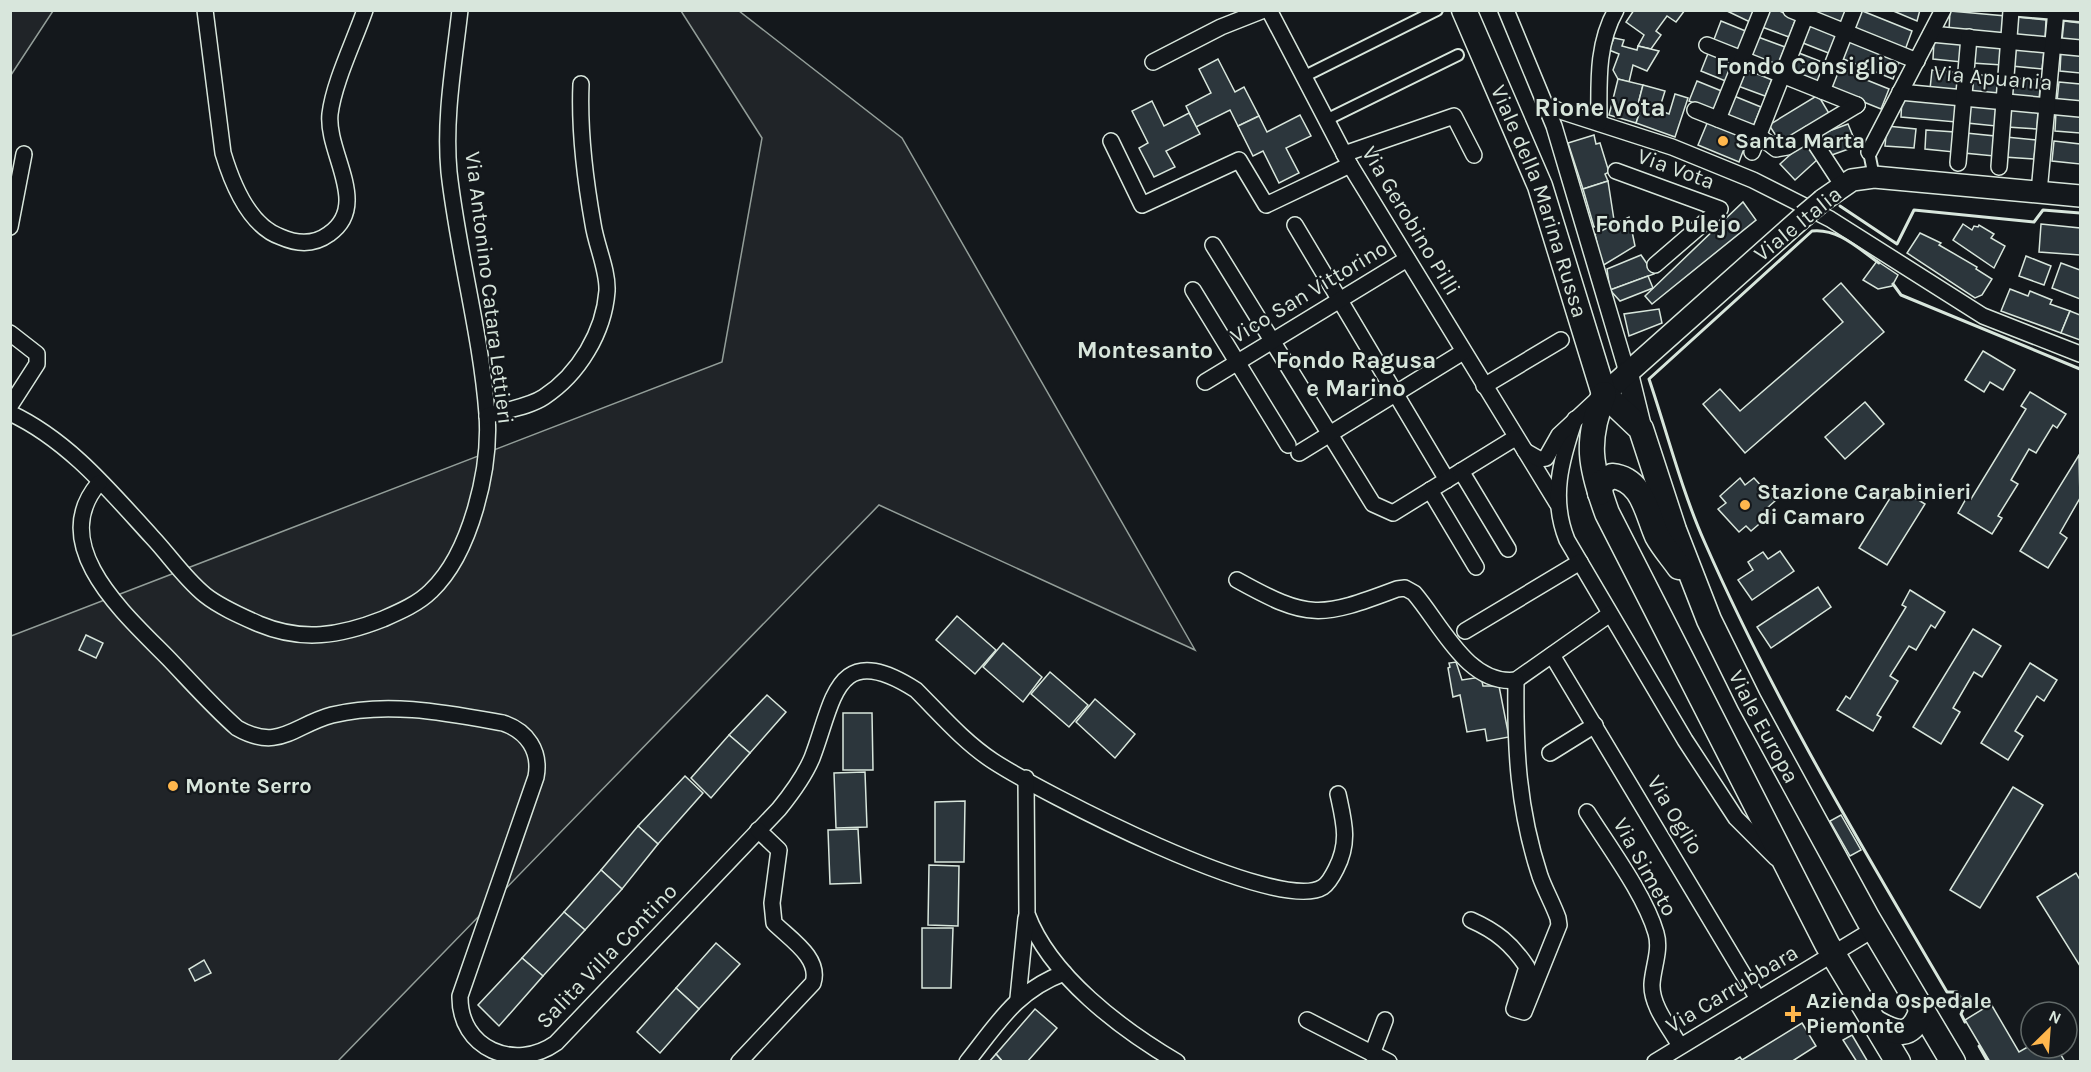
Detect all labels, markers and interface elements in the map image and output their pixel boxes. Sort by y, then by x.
district label: Fondo Consiglio [1716,52,1898,80]
street label: Via Apuania [1933,60,2053,96]
street label: Viale della Marina Russa [1485,81,1593,321]
district label: Rione Vota [1534,92,1666,123]
place label: Santa Marta [1735,128,1865,154]
marker: Santa Marta [1716,134,1730,148]
street label: Via Gerobino Pilli [1356,142,1466,300]
street label: Via Vota [1634,143,1718,195]
street label: Via Antonino Catara Lettieri [459,150,519,426]
street label: Viale Italia [1749,181,1847,267]
district label: Fondo Pulejo [1595,210,1741,238]
street label: Vico San Vittorino [1226,235,1392,349]
district label: Montesanto [1077,336,1213,364]
district label: Fondo Ragusa e Marino [1276,346,1436,402]
place label: Stazione Carabinieri di Camaro [1757,479,1972,530]
marker: Stazione Carabinieri di Camaro [1738,498,1752,512]
street label: Viale Europa [1723,666,1804,788]
street label: Via Oglio [1641,771,1709,859]
place label: Monte Serro [185,773,312,799]
marker: Monte Serro [166,779,180,793]
street label: Via Simeto [1607,813,1683,921]
street label: Salita Villa Contino [531,878,683,1034]
street label: Via Carrubbara [1661,939,1803,1039]
place label: Azienda Ospedale Piemonte [1806,988,1992,1039]
north arrow [2019,1000,2079,1060]
marker: Azienda Ospedale Piemonte [1784,1005,1802,1023]
text: N [2046,1006,2064,1028]

